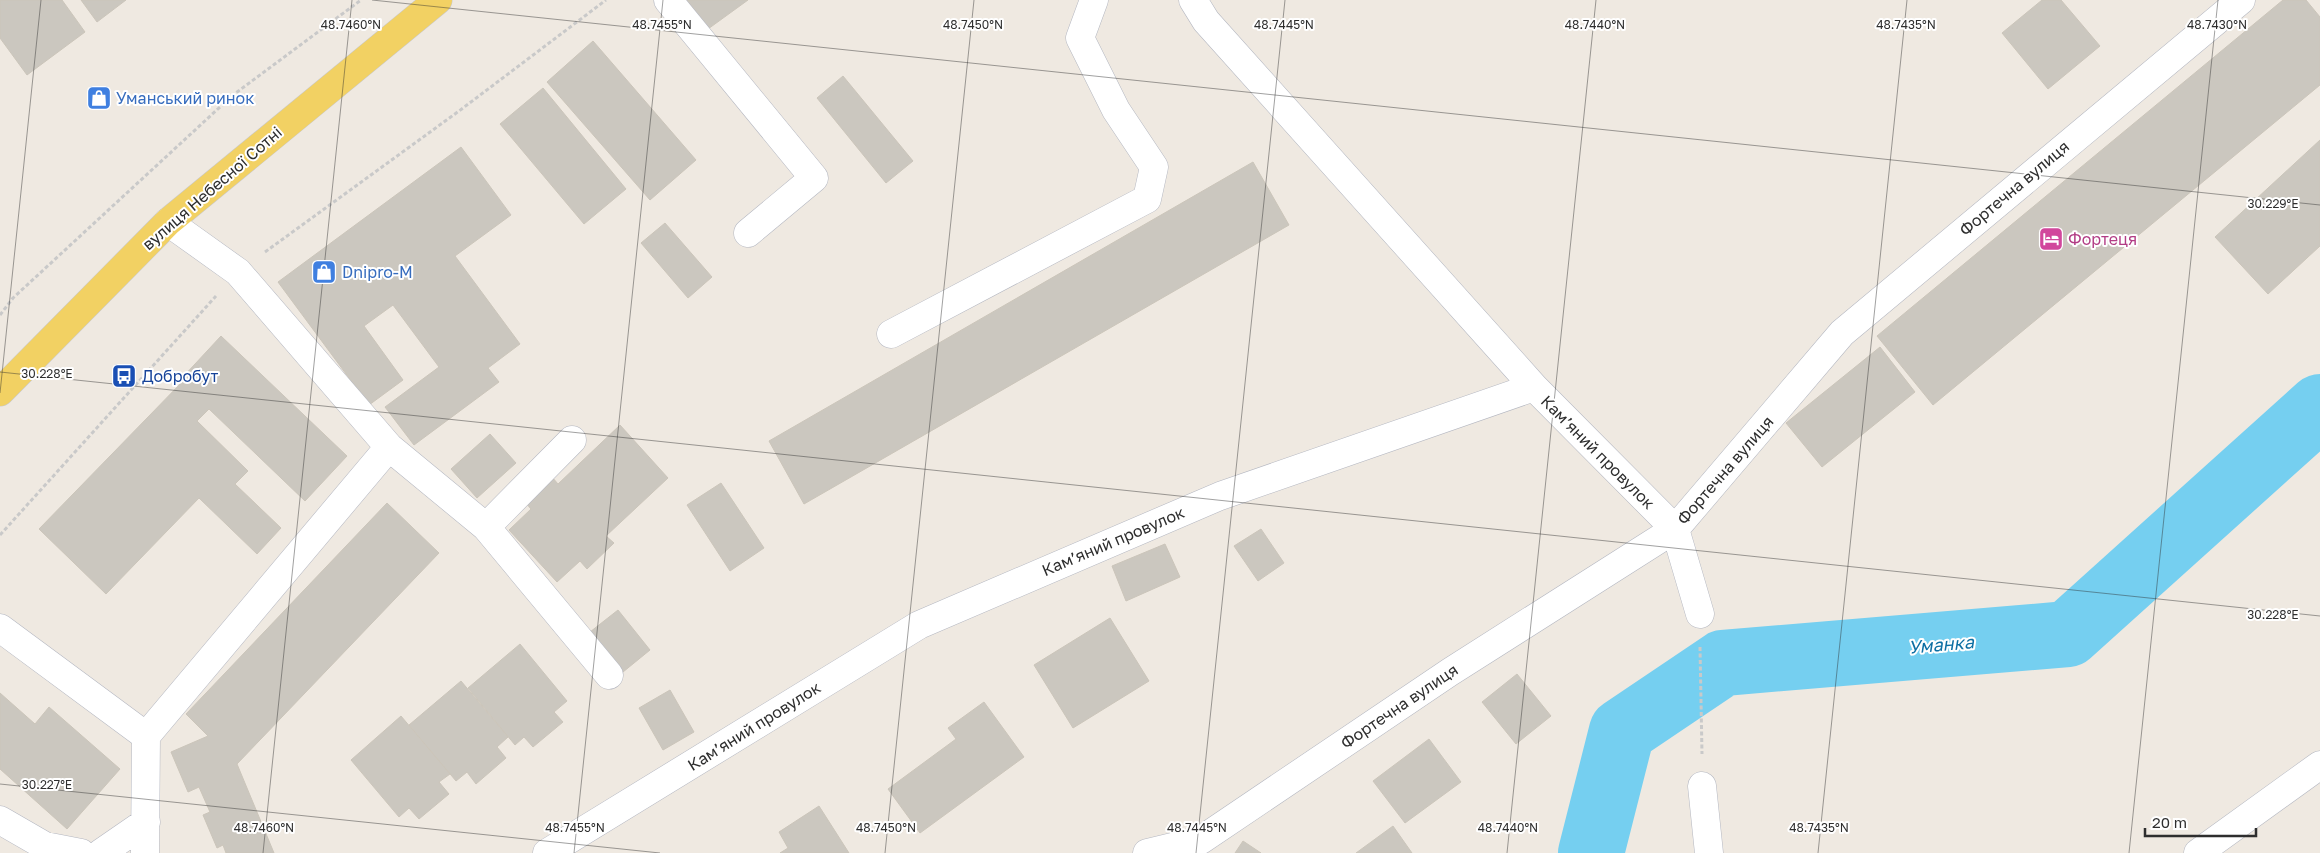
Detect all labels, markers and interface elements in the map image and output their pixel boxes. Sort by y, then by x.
text: 48.7460°N [321,17,381,32]
text: 48.7455°N [632,17,692,32]
text: 48.7450°N [943,17,1003,32]
text: 48.7445°N [1254,17,1314,32]
text: 48.7440°N [1565,17,1625,32]
text: 48.7435°N [1876,17,1936,32]
text: 48.7430°N [2187,17,2247,32]
shop icon: Уманський ринок [86,85,112,111]
place label: Уманський ринок [116,88,254,108]
street label: вулиця Небесної Сотні [138,122,286,254]
street label: Фортечна вулиця [1955,136,2073,240]
text: 30.229°E [2247,196,2299,211]
hotel icon: Фортеця [2038,226,2064,252]
place label: Фортеця [2068,229,2137,249]
shop icon: Dnipro-M [311,259,337,285]
place label: Dnipro-M [342,262,413,282]
bus stop icon: Добробут [111,363,137,389]
text: 30.228°E [21,366,73,381]
place label: Добробут [142,366,219,386]
street label: Камʼяний провулок [1537,391,1659,513]
street label: Фортечна вулиця [1672,412,1778,528]
street label: Камʼяний провулок [1039,502,1187,580]
text: 30.228°E [2247,607,2299,622]
water label: Уманка [1907,630,1975,658]
street label: Фортечна вулиця [1336,659,1462,753]
street label: Камʼяний провулок [684,677,824,775]
text: 30.227°E [22,777,72,792]
scale bar [2145,806,2256,838]
text: 20 m [2152,813,2187,831]
text: 48.7460°N [234,820,294,835]
text: 48.7455°N [545,820,605,835]
text: 48.7450°N [856,820,916,835]
text: 48.7445°N [1167,820,1227,835]
text: 48.7440°N [1478,820,1538,835]
text: 48.7435°N [1789,820,1849,835]

